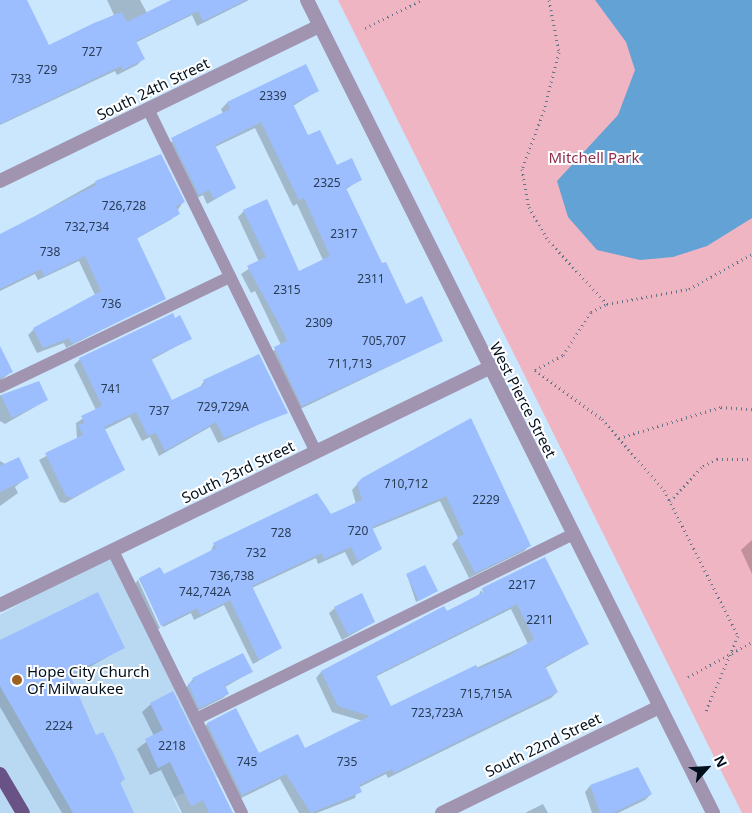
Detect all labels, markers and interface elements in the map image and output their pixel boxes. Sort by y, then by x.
house number: 727 [82,45,102,59]
street label: South 24th Street [94,54,212,124]
house number: 729 [37,63,57,77]
house number: 733 [11,72,31,86]
house number: 2339 [259,89,287,103]
park label: Mitchell Park [548,149,640,167]
house number: 2325 [313,176,341,190]
house number: 726,728 [102,199,146,213]
house number: 732,734 [65,220,109,234]
house number: 2317 [330,227,358,241]
house number: 738 [40,245,60,259]
house number: 2311 [357,272,385,286]
house number: 2315 [273,283,301,297]
house number: 736 [101,297,121,311]
house number: 2309 [305,316,333,330]
house number: 705,707 [362,334,406,348]
street label: West Pierce Street [486,339,560,461]
house number: 711,713 [328,357,372,371]
house number: 741 [101,382,121,396]
house number: 729,729A [197,400,249,414]
house number: 737 [149,404,169,418]
street label: South 23rd Street [179,437,297,507]
house number: 710,712 [384,477,428,491]
house number: 2229 [472,493,500,507]
house number: 720 [348,524,368,538]
house number: 728 [271,526,291,540]
house number: 732 [246,546,266,560]
house number: 736,738 [210,569,254,583]
house number: 2217 [508,578,536,592]
house number: 742,742A [179,585,231,599]
house number: 2211 [526,613,554,627]
place label: Hope City Church Of Milwaukee [27,662,149,697]
marker: Hope City Church Of Milwaukee [11,674,23,686]
house number: 715,715A [460,687,512,701]
house number: 723,723A [411,706,463,720]
street label: South 22nd Street [482,709,604,781]
house number: 2224 [45,719,73,733]
house number: 2218 [158,739,186,753]
north arrow [682,743,732,793]
text: N [710,752,732,770]
house number: 745 [237,755,257,769]
house number: 735 [337,755,357,769]

